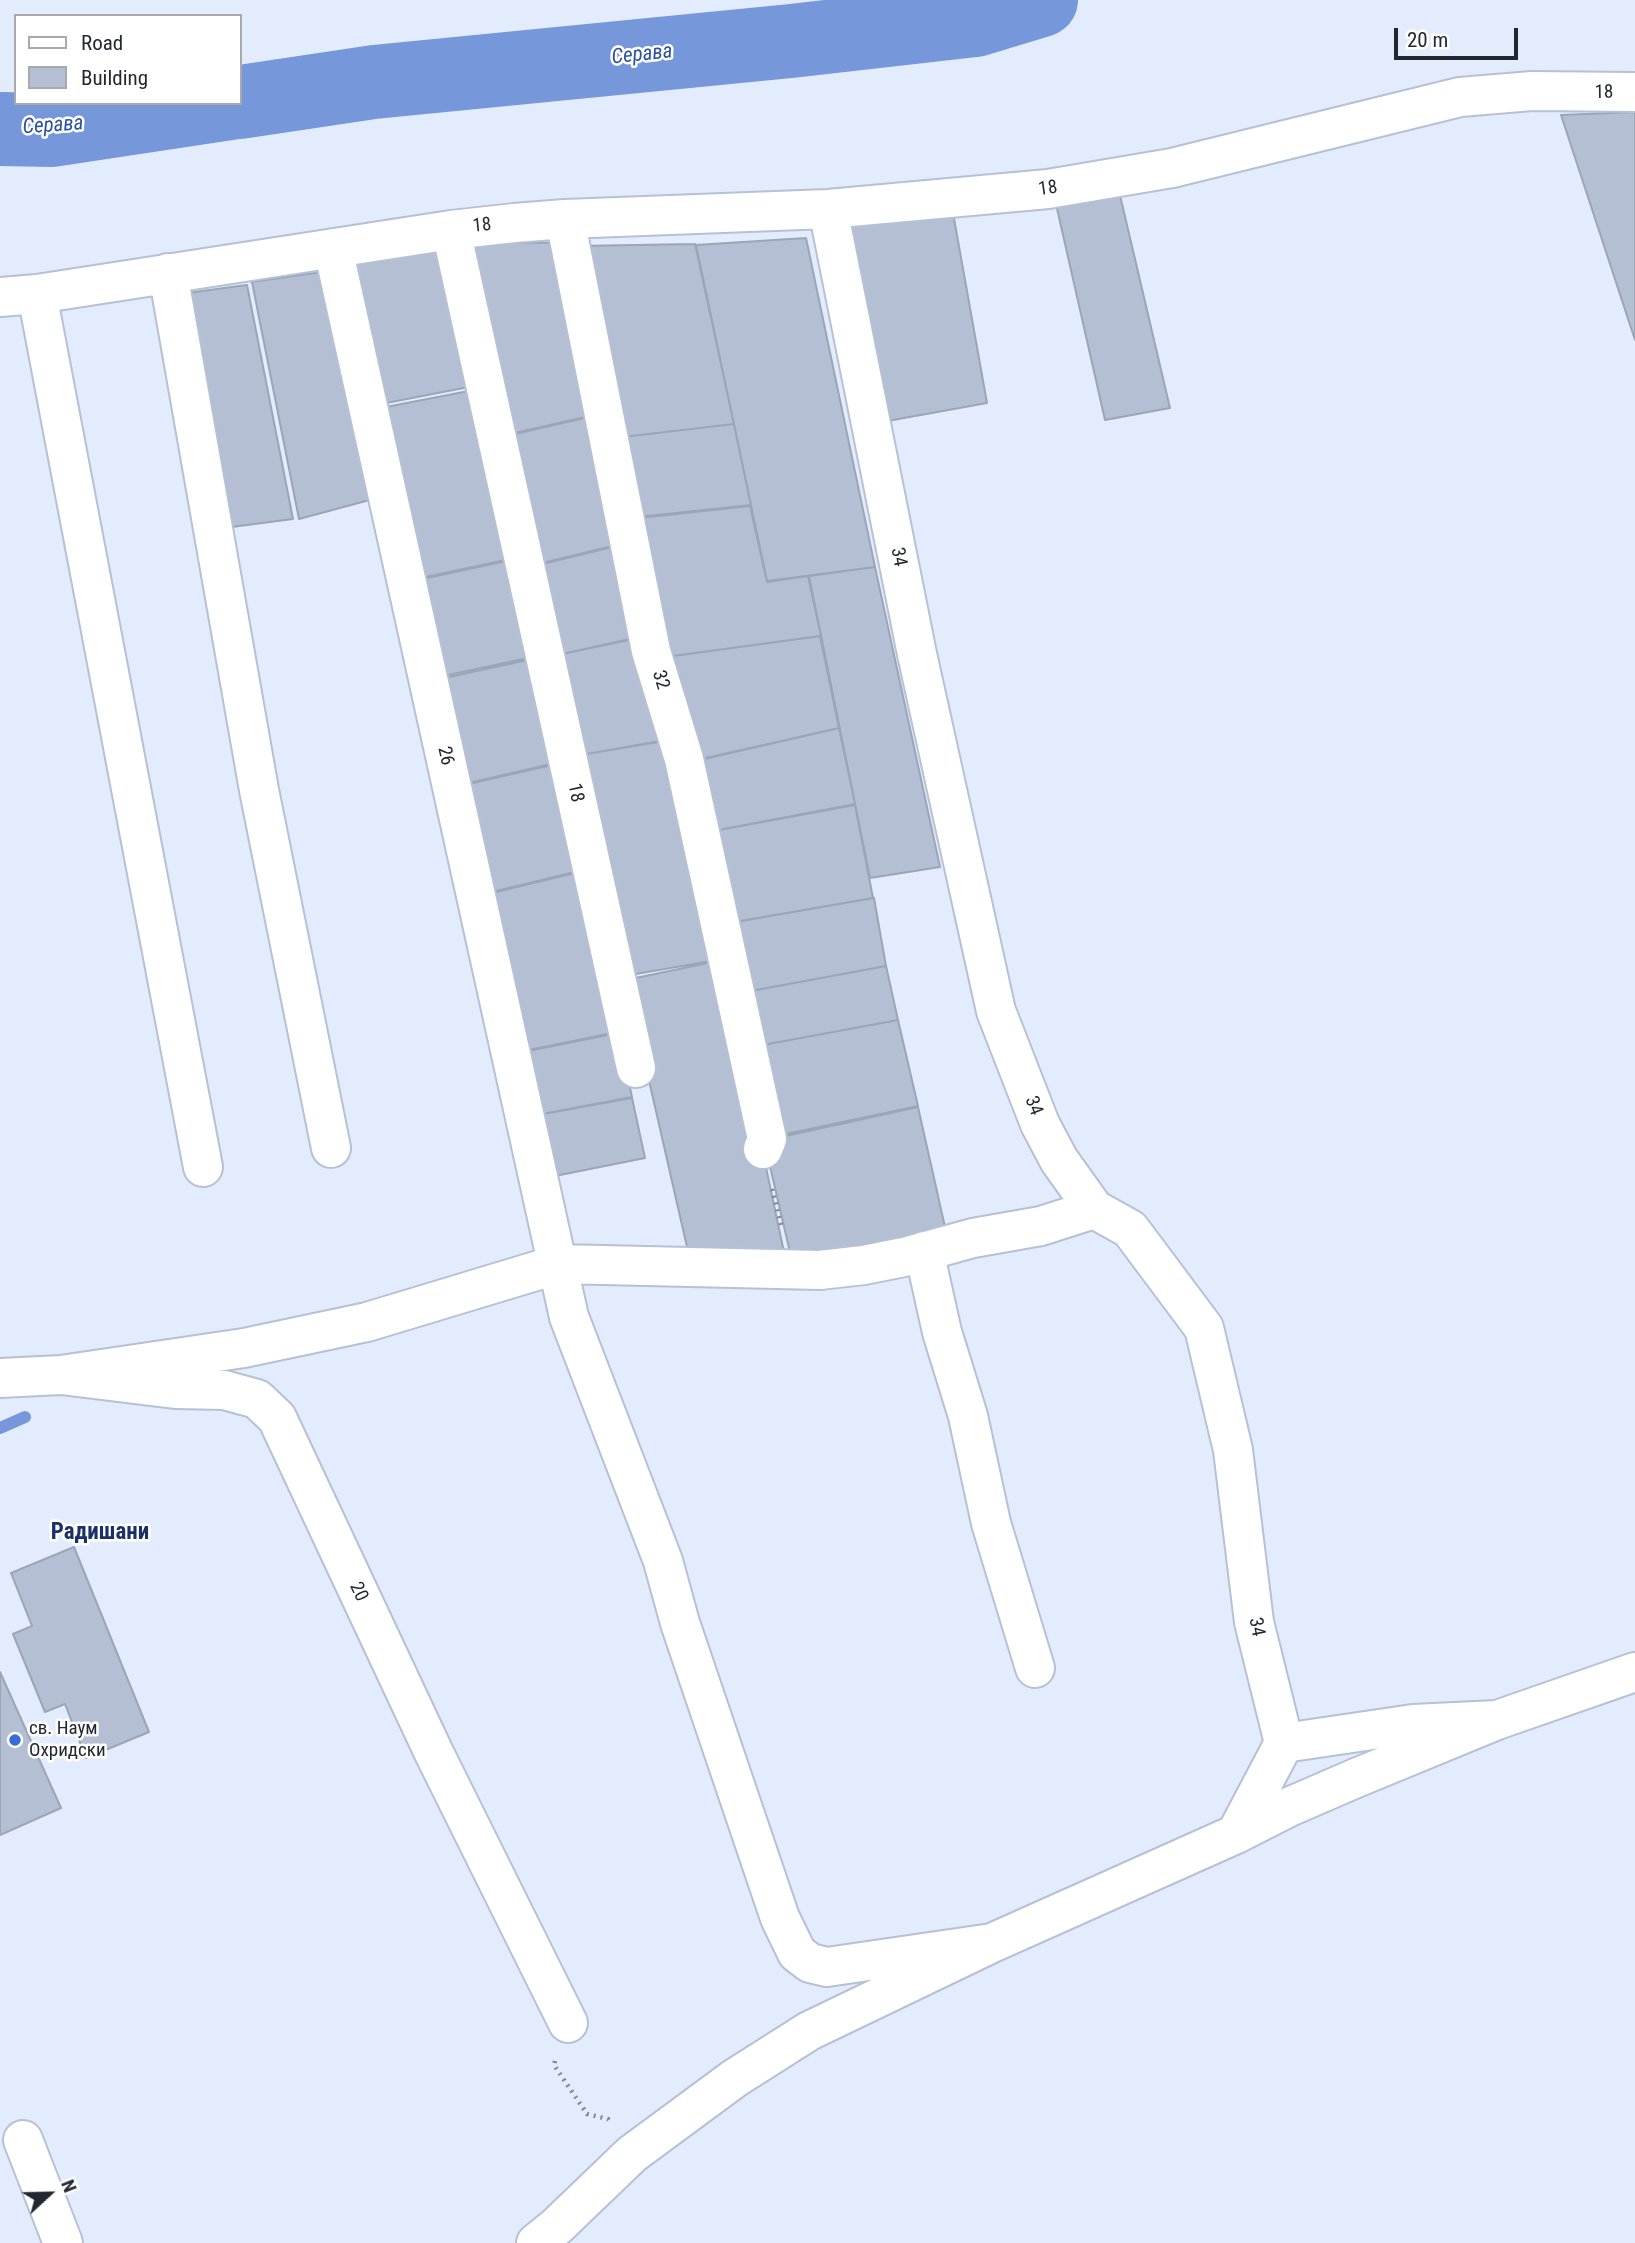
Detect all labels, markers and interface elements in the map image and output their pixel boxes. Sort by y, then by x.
legend [14,14,242,105]
scale bar [1397,14,1521,58]
text: 20 m [1407,28,1448,52]
text: Road [81,31,123,55]
water label: Серава [610,39,674,71]
text: Building [81,66,148,90]
street label: 18 [1594,81,1614,105]
water label: Серава [22,111,84,141]
street label: 18 [1037,176,1059,202]
street label: 18 [471,214,493,238]
street label: 34 [885,546,911,568]
street label: 32 [646,668,674,692]
street label: 26 [432,744,458,768]
street label: 18 [562,781,588,805]
street label: 34 [1019,1093,1047,1119]
district label: Радишани [51,1519,149,1547]
street label: 20 [344,1579,372,1605]
street label: 34 [1243,1616,1269,1638]
place label: св. Наум Охридски [29,1718,106,1762]
marker: св. Наум Охридски [7,1732,23,1748]
north arrow [14,2159,84,2229]
text: N [56,2176,82,2196]

